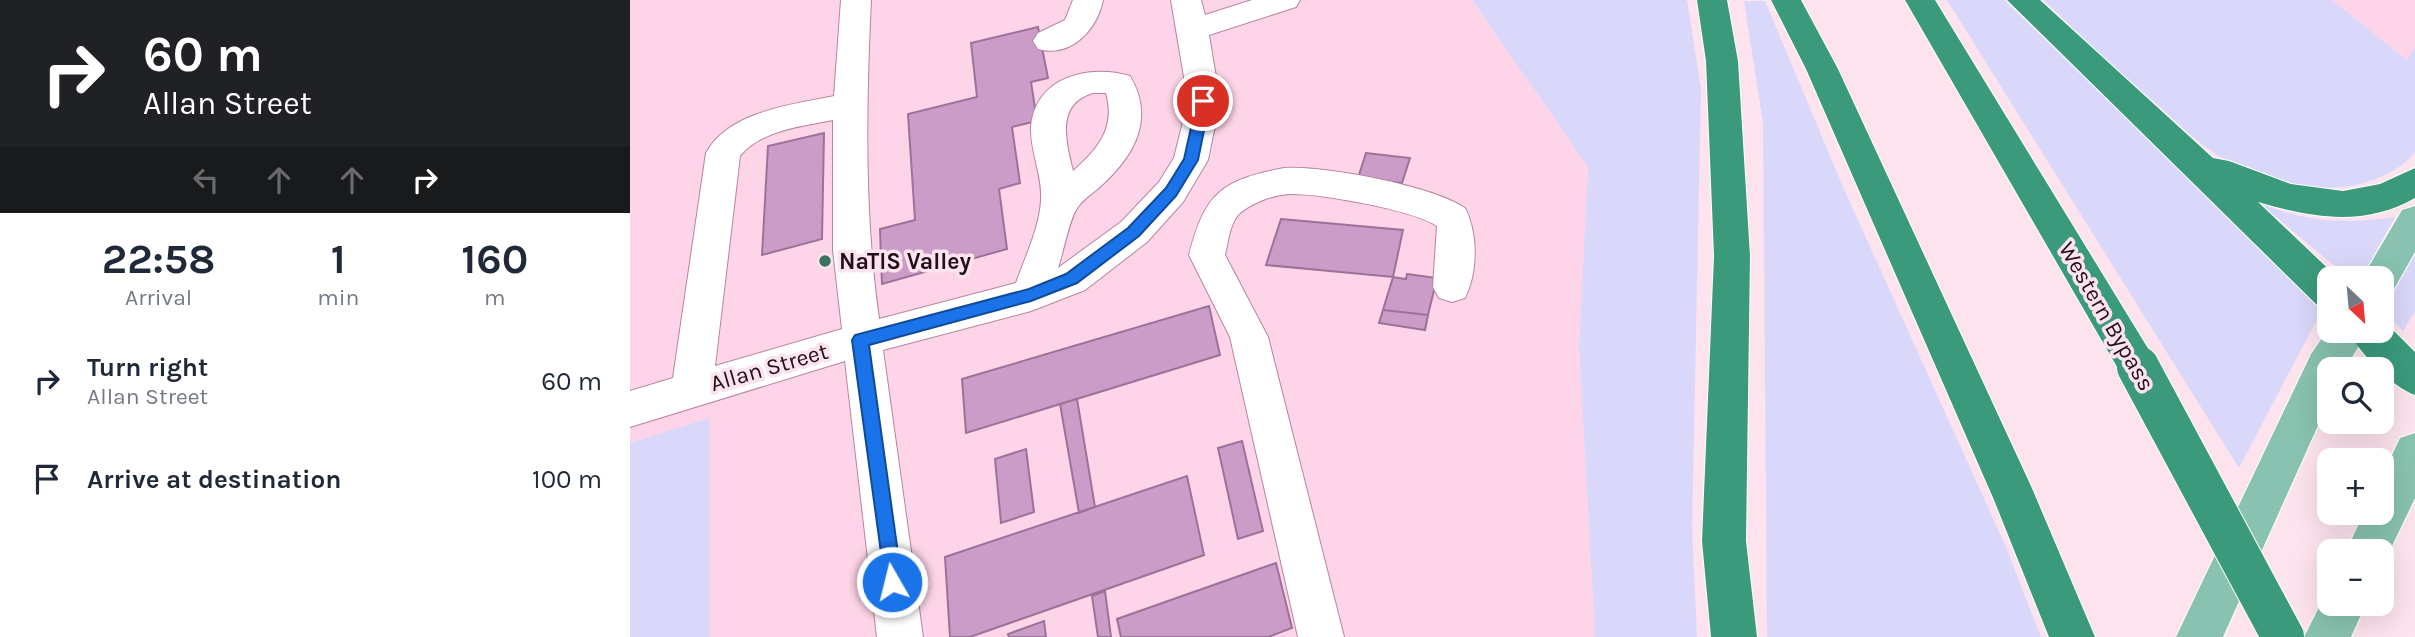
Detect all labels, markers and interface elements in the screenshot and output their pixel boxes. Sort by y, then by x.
text: 60 m [143,26,263,83]
icon: right [28,28,119,119]
pin [1173,71,1233,131]
icon: arrive [1184,82,1222,120]
text: Allan Street [143,85,312,122]
icon: left [187,161,225,199]
icon: ahead [260,161,298,199]
icon: ahead [333,161,371,199]
icon: right [406,161,444,199]
text: 22:58 [102,234,215,284]
text: 1 [331,234,346,284]
text: 160 [461,234,528,284]
street label: Western Bypass [2053,237,2160,395]
place label: NaTIS Valley [839,248,971,275]
marker: NaTIS Valley [817,253,833,269]
north arrow [2317,266,2394,343]
map controls [2317,266,2394,616]
text: Arrival [125,284,192,311]
text: min [317,284,359,311]
text: m [484,284,506,311]
street label: Allan Street [707,338,831,397]
text: Turn right [87,352,208,383]
button: search [2317,357,2394,434]
icon: right [28,362,66,400]
text: 60 m [541,366,602,397]
text: Allan Street [87,383,208,410]
button: + [2317,448,2394,525]
icon: arrive [28,460,66,498]
text: Arrive at destination [87,464,341,495]
text: 100 m [532,464,602,495]
button: − [2317,539,2394,616]
position arrow [855,545,929,619]

